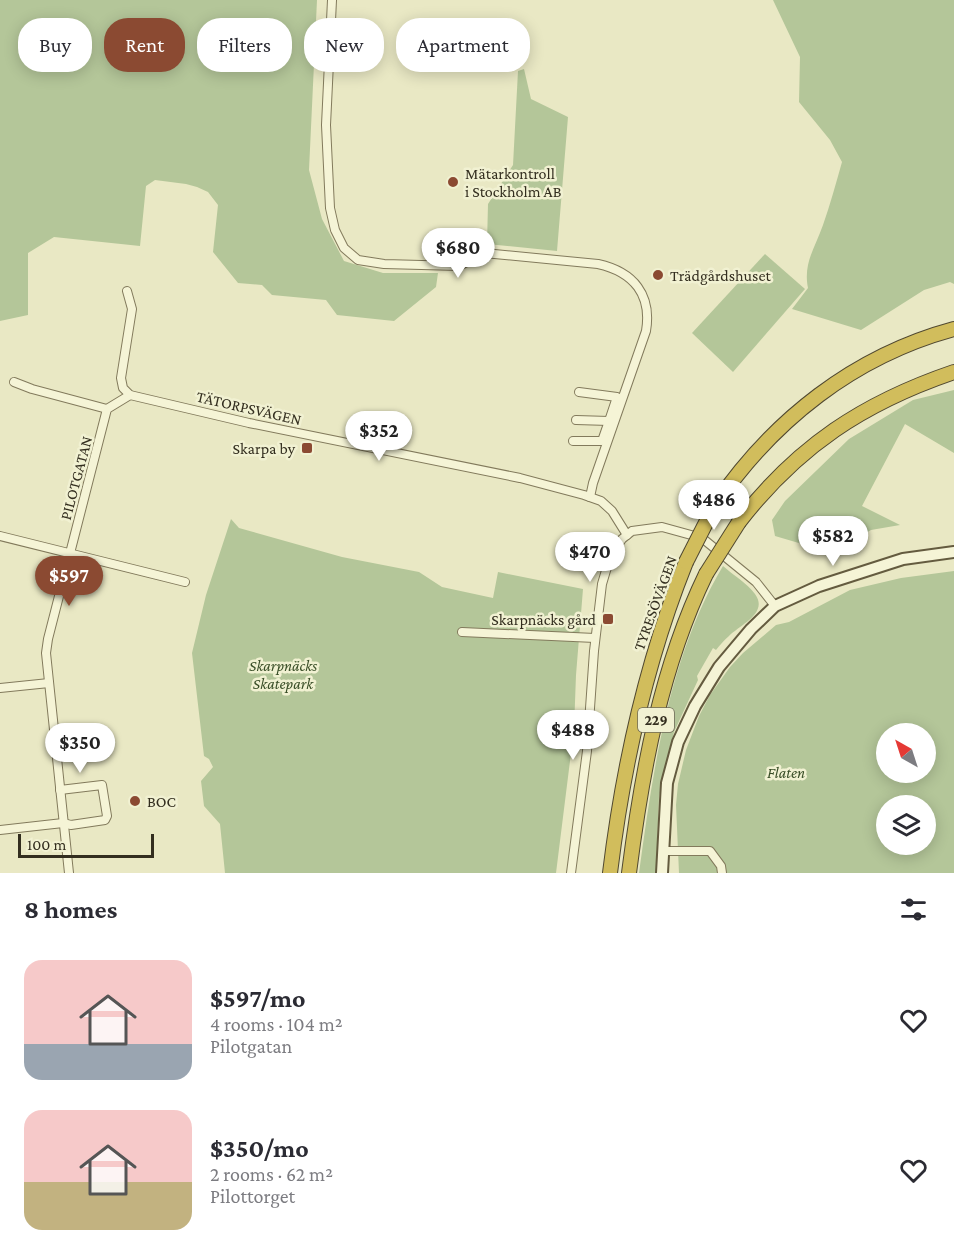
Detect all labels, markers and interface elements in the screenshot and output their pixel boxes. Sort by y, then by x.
chip: Buy [18,18,92,72]
chip: Rent [104,18,185,72]
chip: Filters [197,18,292,72]
chip: New [304,18,384,72]
chip: Apartment [396,18,530,72]
place label: Mätarkontroll i Stockholm AB [465,165,562,200]
marker: Mätarkontroll i Stockholm AB [446,175,460,189]
pin: $680 [422,228,494,279]
text: $680 [436,236,480,258]
place label: Trädgårdshuset [670,267,771,285]
marker: Trädgårdshuset [651,268,665,282]
street label: TÄTORPSVÄGEN [195,388,303,428]
pin: $352 [343,411,415,462]
text: $352 [359,419,399,441]
street label: PILOTGATAN [57,434,95,522]
place label: Skarpa by [233,440,296,458]
marker: Skarpa by [300,441,314,455]
pin: $486 [678,480,750,531]
text: $486 [692,488,736,510]
pin: $582 [797,516,869,567]
text: $582 [812,524,854,546]
pin: $470 [554,532,626,583]
text: $470 [569,540,611,562]
street label: TYRESÖVÄGEN [630,553,680,653]
pin: $597 [33,556,105,607]
text: $597 [49,564,89,586]
place label: Skarpnäcks gård [491,611,597,629]
marker: Skarpnäcks gård [601,612,615,626]
park label: Skarpnäcks Skatepark [249,657,317,693]
road number: 229 [638,708,674,732]
pin: $488 [537,710,609,761]
text: $488 [551,718,595,740]
pin: $350 [44,723,116,774]
north arrow [876,723,936,783]
map controls [876,723,936,855]
text: $350 [59,731,101,753]
park label: Flaten [767,764,805,781]
place label: BOC [147,793,176,810]
marker: BOC [128,794,142,808]
button: layers [876,795,936,855]
scale bar [18,831,154,858]
text: 100 m [27,836,66,853]
icon: filters [897,893,930,926]
text: 8 homes [24,895,117,924]
icon: home [72,984,144,1056]
text: $597/mo [210,984,306,1013]
icon: heart [897,1004,930,1037]
text: 4 rooms · 104 m² [210,1013,343,1035]
text: Pilotgatan [210,1035,292,1057]
icon: home [72,1134,144,1206]
text: $350/mo [210,1134,309,1163]
icon: heart [897,1154,930,1187]
text: 2 rooms · 62 m² [210,1163,333,1185]
text: Pilottorget [210,1185,295,1207]

